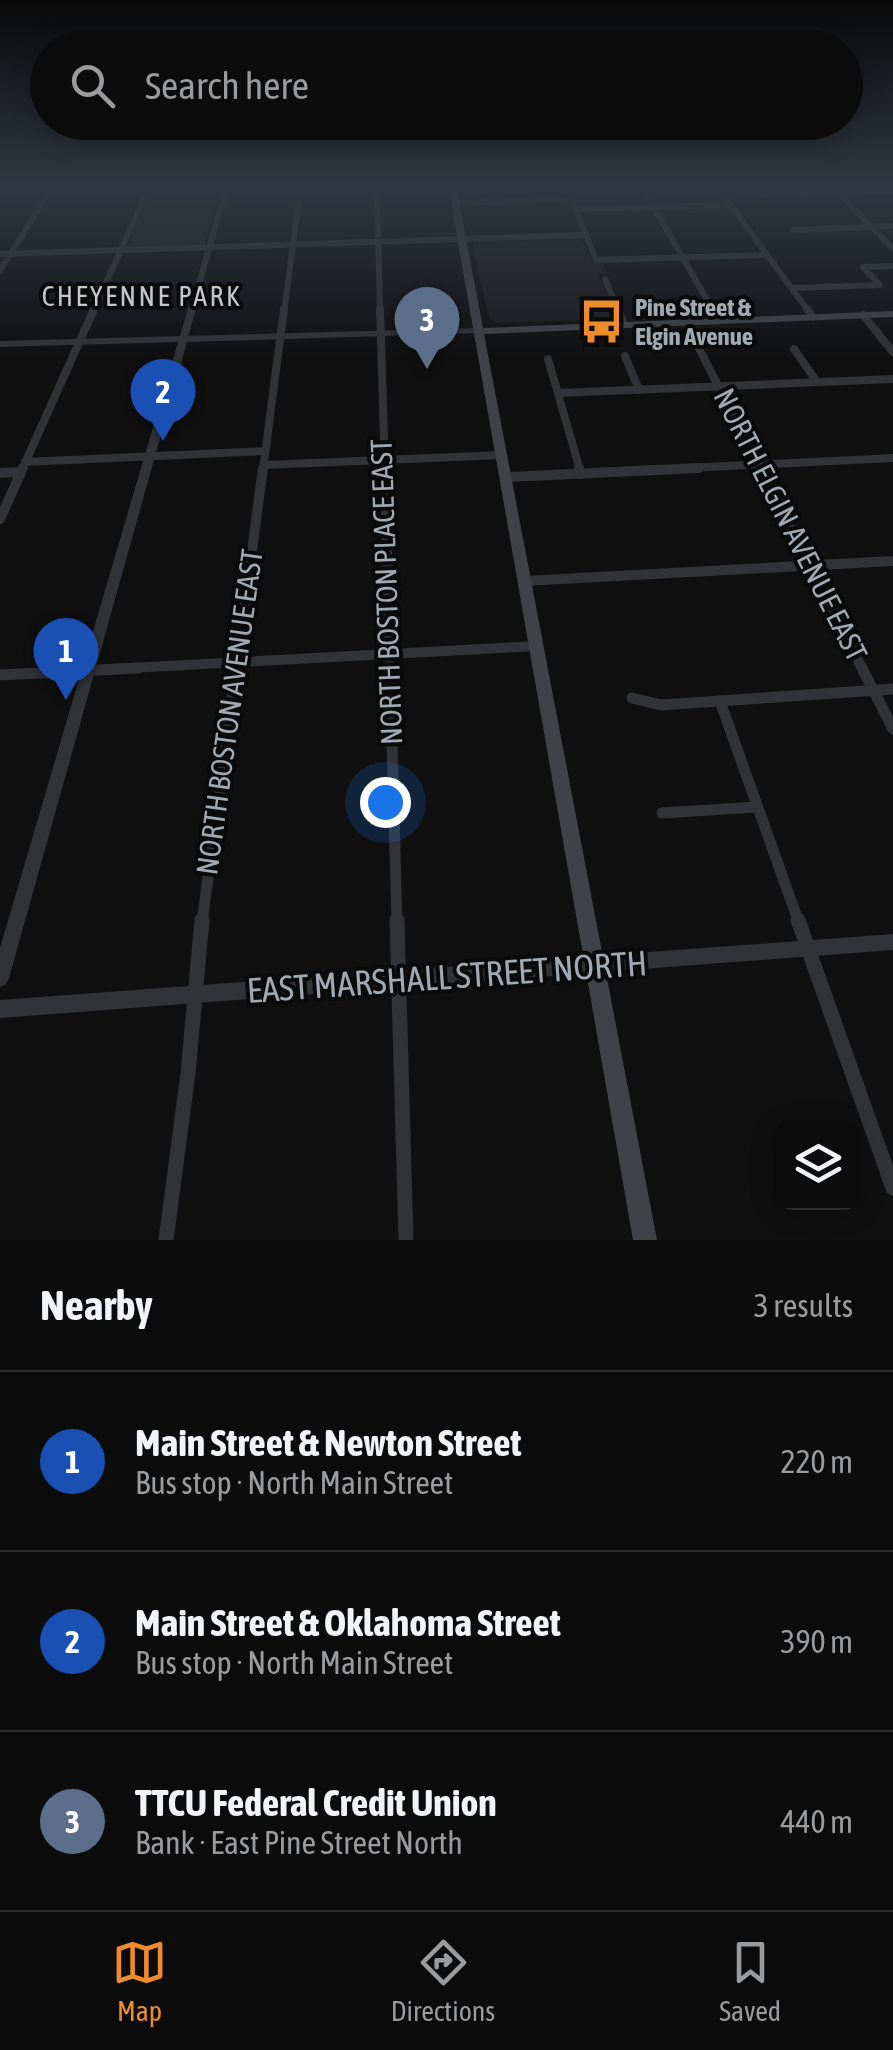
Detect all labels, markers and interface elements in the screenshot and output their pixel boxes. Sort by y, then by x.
search box [30,30,863,140]
icon: search [65,58,120,113]
text: Search here [145,64,309,107]
district label: CHEYENNE PARK [42,280,242,312]
pin: 3 [394,286,460,369]
place label: Pine Street & Elgin Avenue [635,293,753,350]
bus stop icon: Pine Street & Elgin Avenue [578,297,626,345]
pin: 2 [130,358,196,441]
street label: NORTH ELGIN AVENUE EAST [707,383,874,666]
street label: NORTH BOSTON PLACE EAST [364,439,408,745]
street label: NORTH BOSTON AVENUE EAST [189,547,269,877]
pin: 1 [34,618,98,700]
your location [360,777,411,828]
street label: EAST MARSHALL STREET NORTH [246,942,648,1010]
map controls [773,1120,863,1210]
button: layers [773,1120,863,1210]
text: Nearby [40,1281,153,1329]
text: 3 results [754,1287,853,1324]
text: Main Street & Newton Street [135,1421,521,1464]
text: 1 [65,1443,80,1480]
text: 220 m [780,1443,853,1480]
text: Bus stop · North Main Street [135,1464,453,1501]
text: Main Street & Oklahoma Street [135,1601,561,1644]
text: 2 [65,1623,80,1660]
text: 390 m [780,1623,853,1660]
text: Bus stop · North Main Street [135,1644,453,1681]
text: TTCU Federal Credit Union [135,1781,497,1824]
text: 3 [65,1803,80,1840]
text: 440 m [780,1803,853,1840]
text: Bank · East Pine Street North [135,1824,463,1861]
tab: Map [112,1935,167,2027]
tab: Directions [391,1935,495,2027]
tab: Saved [719,1935,781,2027]

